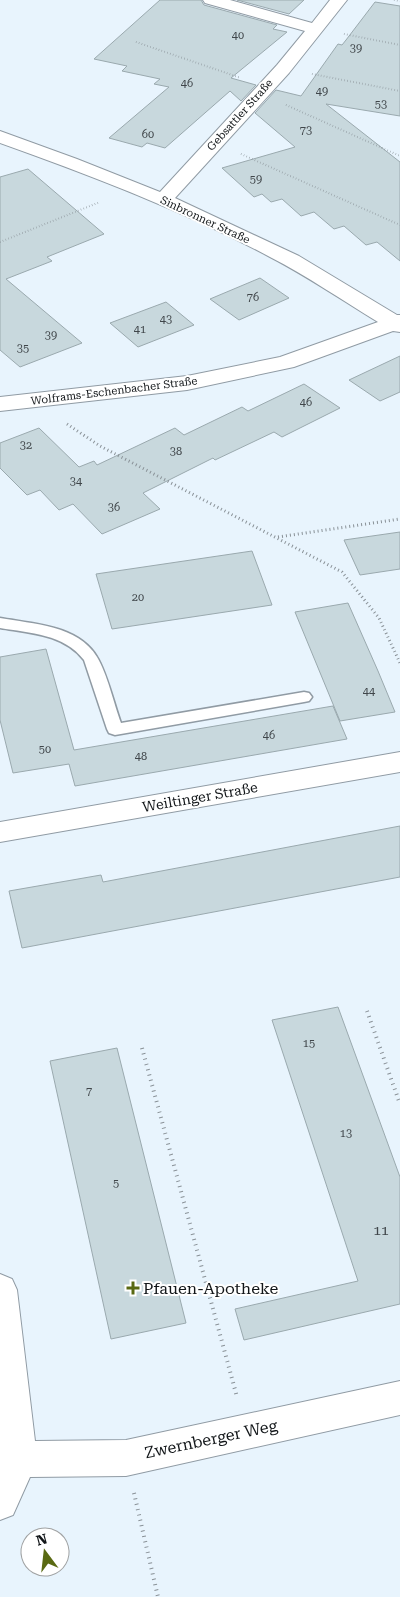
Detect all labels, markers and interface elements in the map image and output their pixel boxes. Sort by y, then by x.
house number: 40 [232,29,244,42]
house number: 39 [350,42,362,55]
street label: Gebsattler Straße [204,76,276,154]
house number: 46 [181,77,193,90]
house number: 49 [316,85,328,98]
house number: 53 [375,98,387,111]
house number: 73 [300,124,312,137]
house number: 60 [142,128,154,141]
house number: 59 [250,173,262,186]
street label: Sinbronner Straße [158,194,252,246]
house number: 76 [247,291,259,304]
house number: 43 [160,313,172,326]
house number: 41 [134,323,146,336]
house number: 39 [45,329,57,342]
house number: 35 [17,342,29,355]
street label: Wolframs-Eschenbacher Straße [30,374,198,408]
house number: 46 [300,396,312,409]
house number: 32 [20,439,32,452]
house number: 38 [170,445,182,458]
house number: 34 [70,475,83,488]
house number: 36 [108,501,120,514]
house number: 20 [132,591,144,604]
house number: 44 [363,685,376,698]
house number: 46 [263,729,275,742]
house number: 50 [39,743,51,756]
house number: 48 [135,750,147,763]
street label: Weiltinger Straße [141,779,259,815]
house number: 15 [303,1037,315,1050]
house number: 7 [86,1085,92,1098]
house number: 13 [340,1127,352,1140]
house number: 5 [113,1177,119,1190]
house number: 11 [373,1222,389,1238]
place label: Pfauen-Apotheke [143,1279,278,1298]
marker: Pfauen-Apotheke [127,1282,139,1294]
street label: Zwernberger Weg [143,1415,280,1462]
north arrow [20,1527,70,1577]
text: N [34,1530,49,1549]

